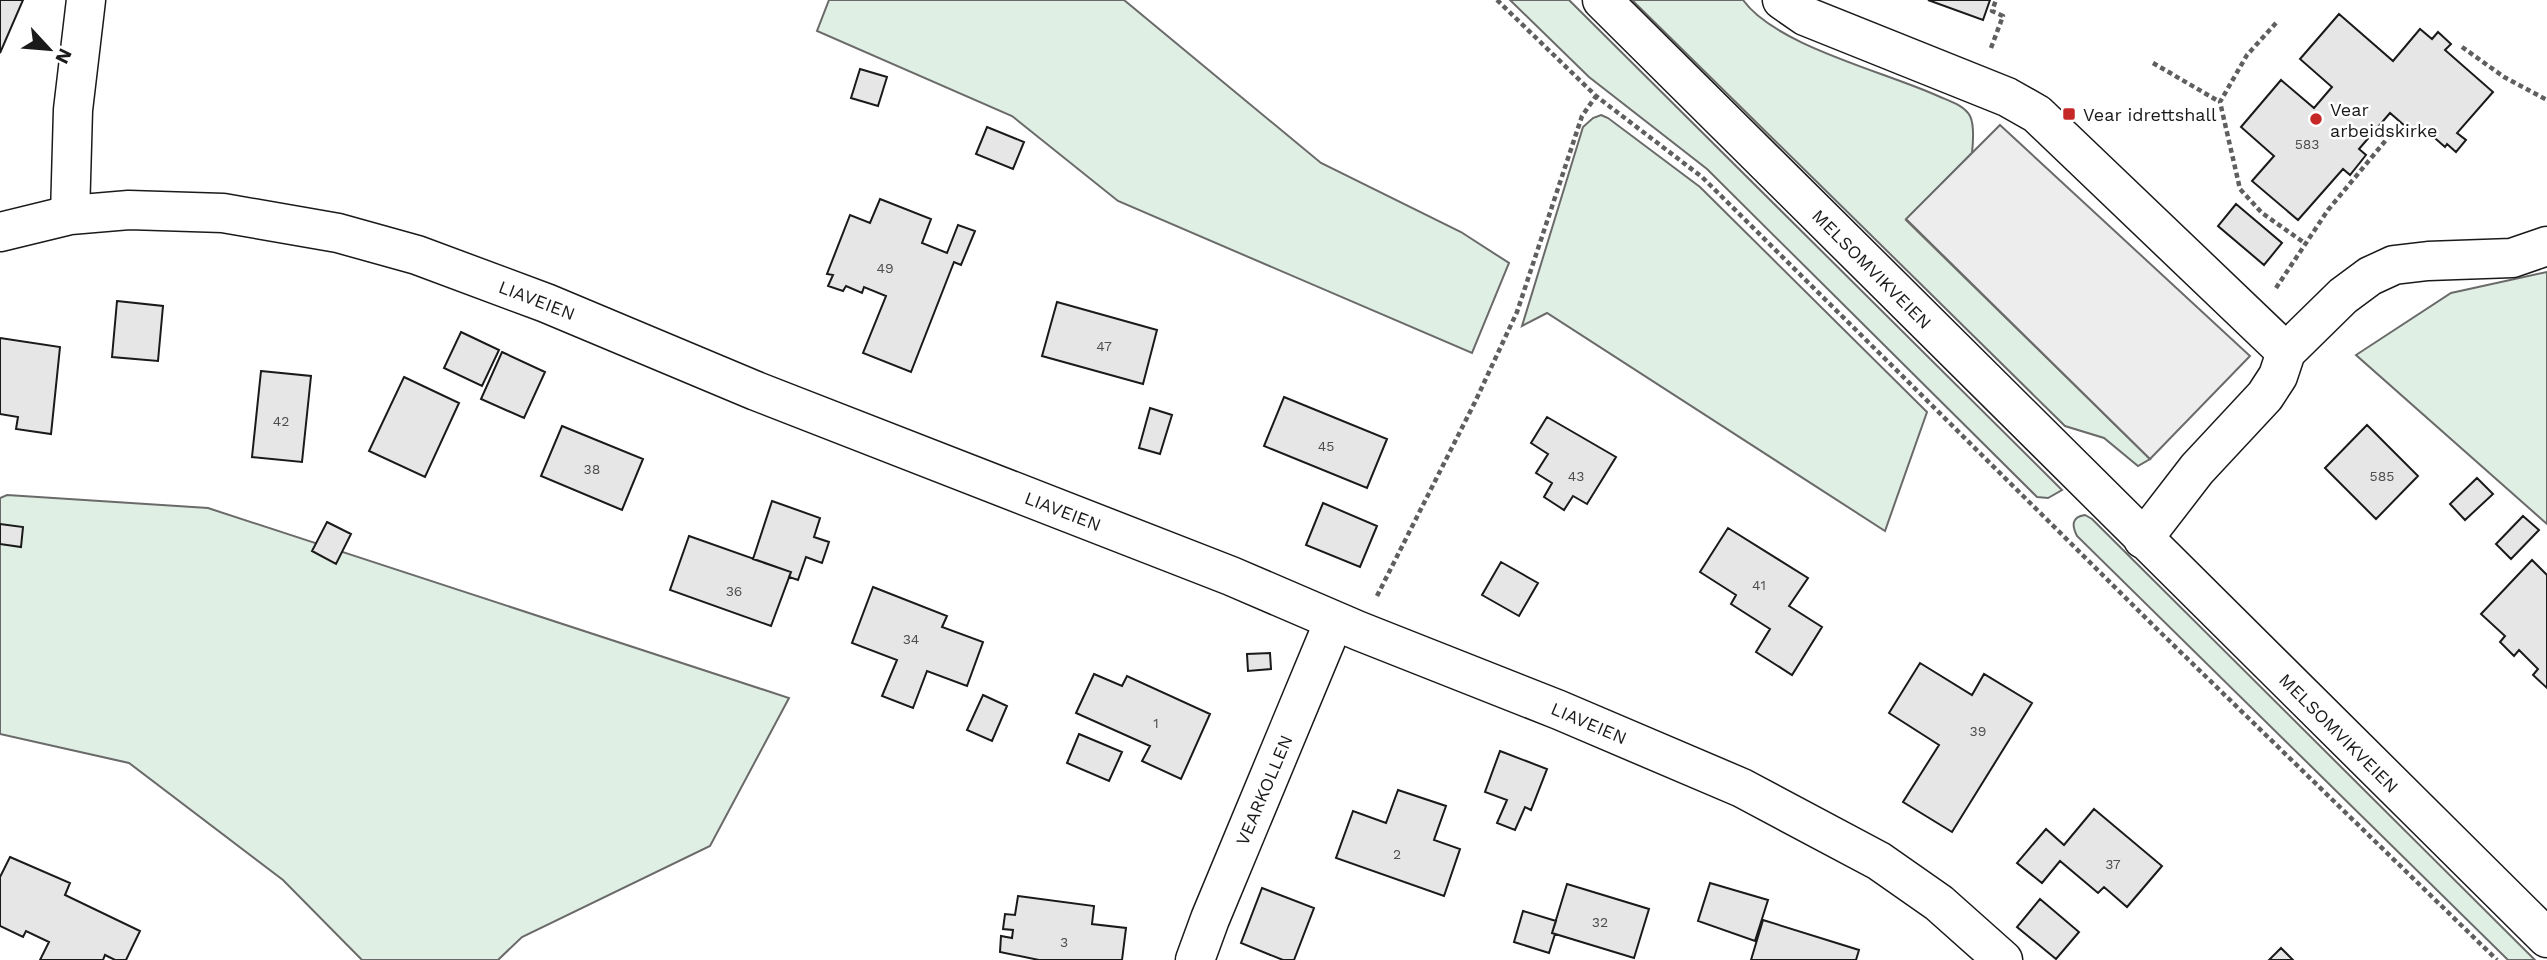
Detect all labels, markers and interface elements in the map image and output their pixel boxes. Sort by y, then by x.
north arrow [14,14,84,84]
text: N [50,45,77,68]
place label: Vear arbeidskirke [2330,99,2437,141]
place label: Vear idrettshall [2083,104,2217,125]
marker: Vear idrettshall [2061,106,2077,122]
marker: Vear arbeidskirke [2308,111,2324,127]
house number: 583 [2295,136,2319,152]
street label: MELSOMVIKVEIEN [1808,205,1936,333]
house number: 49 [876,260,894,276]
street label: LIAVEIEN [496,276,578,324]
house number: 47 [1096,338,1112,354]
house number: 42 [273,413,289,429]
house number: 45 [1318,438,1334,454]
house number: 38 [584,461,600,477]
house number: 43 [1568,468,1584,484]
house number: 585 [2370,468,2394,484]
street label: LIAVEIEN [1022,487,1104,535]
house number: 41 [1752,577,1766,593]
house number: 36 [726,583,742,599]
house number: 34 [903,631,919,647]
street label: MELSOMVIKVEIEN [2275,669,2403,797]
street label: LIAVEIEN [1548,698,1630,748]
house number: 1 [1153,715,1159,731]
house number: 39 [1970,723,1986,739]
street label: VEARKOLLEN [1231,732,1297,848]
house number: 2 [1393,846,1401,862]
house number: 37 [2105,856,2121,872]
house number: 32 [1592,914,1608,930]
house number: 3 [1060,934,1068,950]

